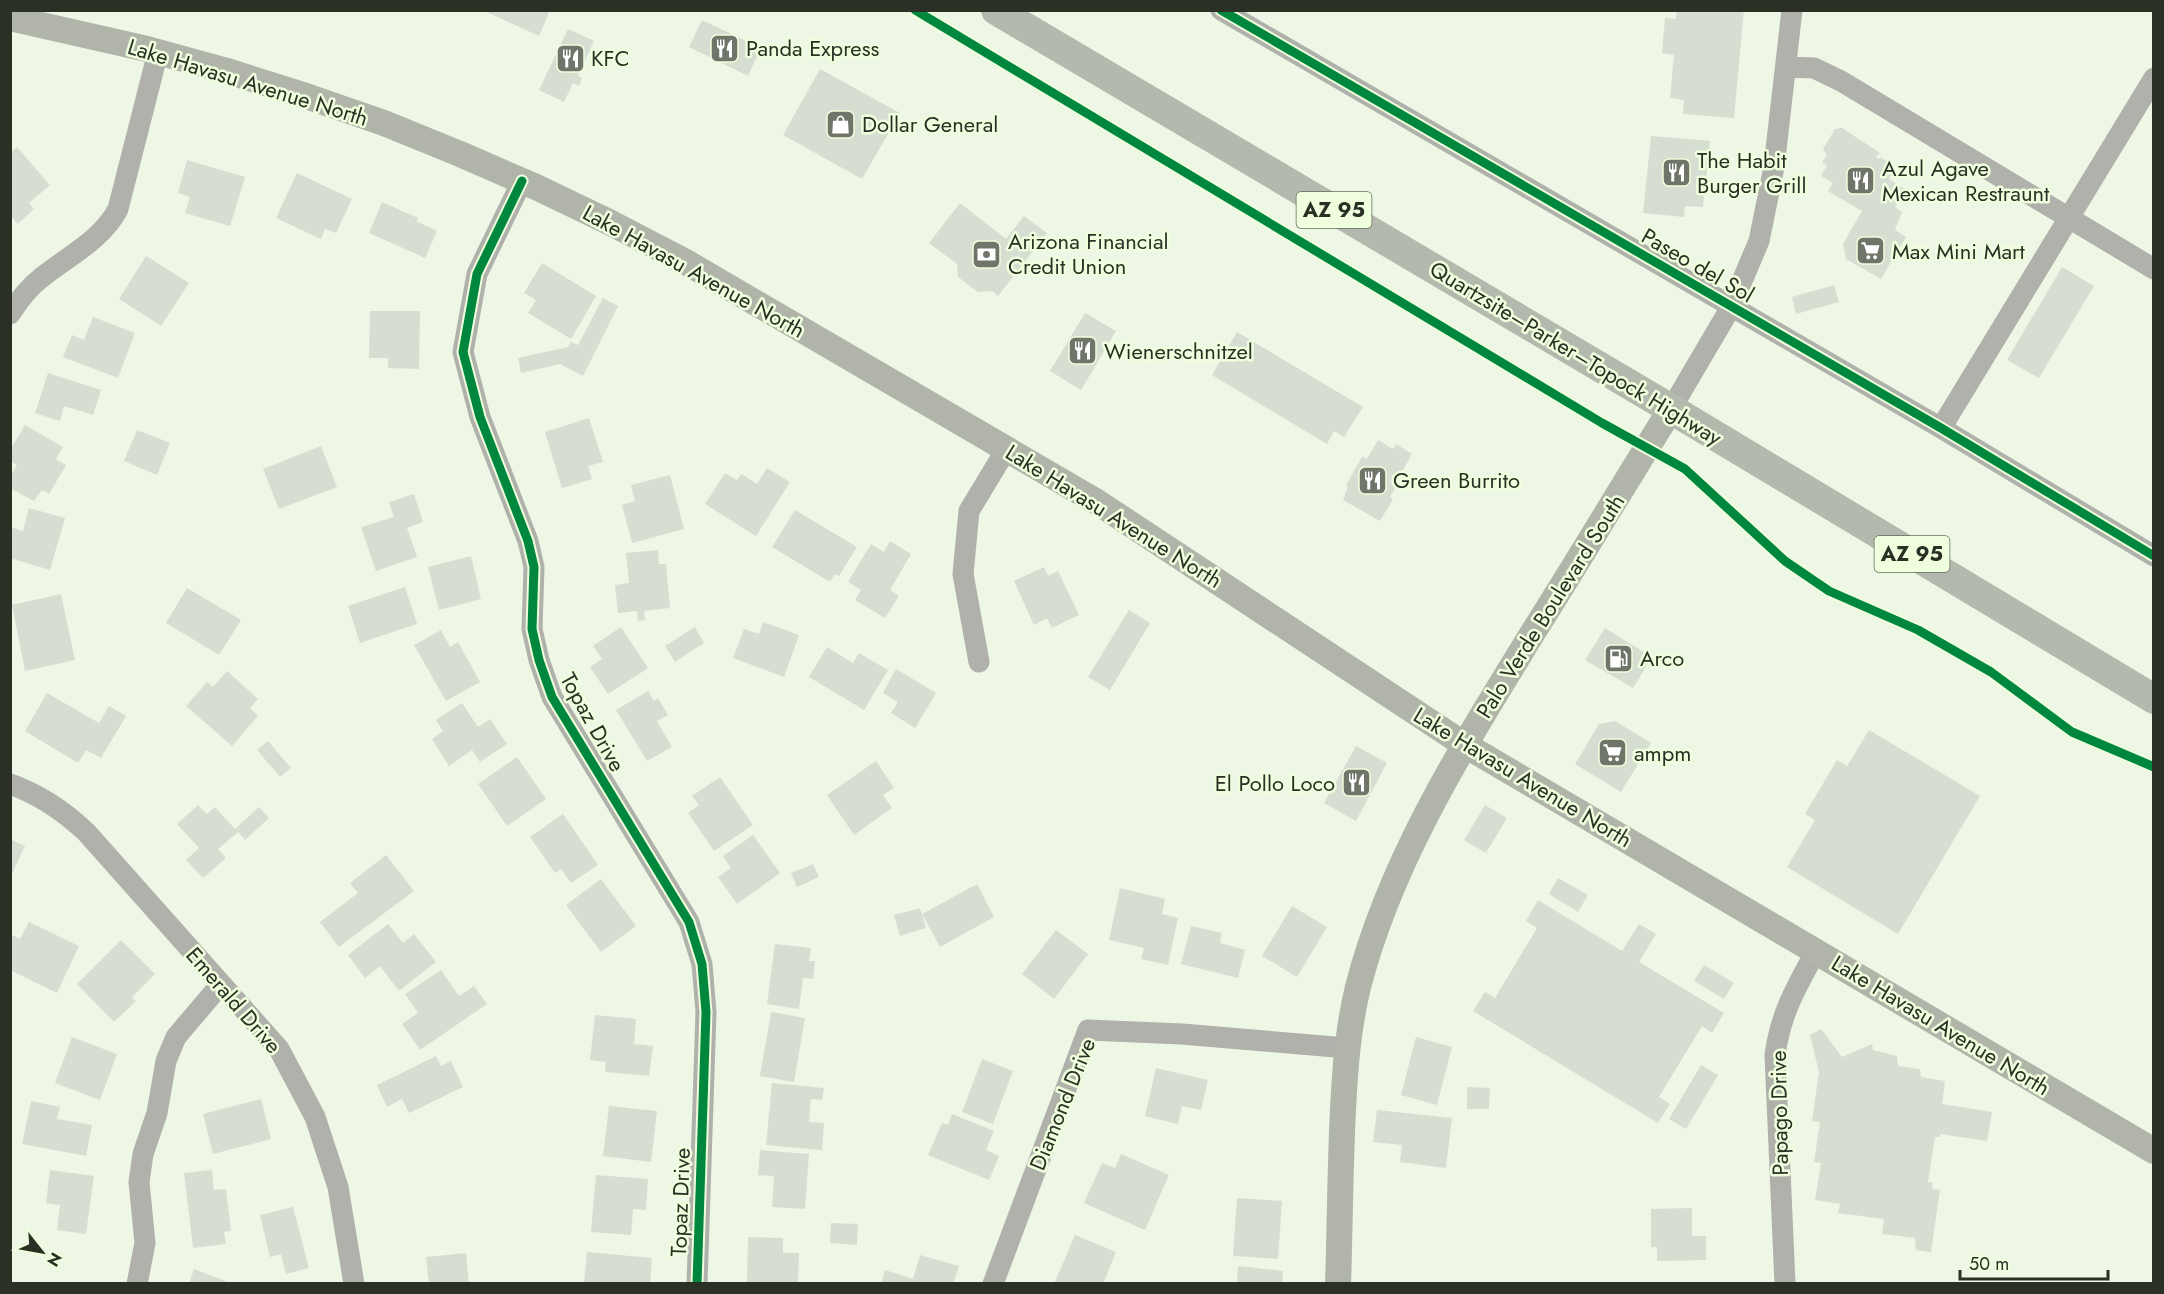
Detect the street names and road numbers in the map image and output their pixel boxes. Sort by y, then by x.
street label: Lake Havasu Avenue North [124,30,372,134]
road number: AZ 95 [1296,192,1372,228]
street label: Lake Havasu Avenue North [577,196,811,346]
street label: Paseo del Sol [1636,220,1760,310]
street label: Quartzsite–Parker–Topock Highway [1424,253,1728,453]
street label: Lake Havasu Avenue North [1000,436,1228,596]
street label: Palo Verde Boulevard South [1468,488,1632,724]
road number: AZ 95 [1874,536,1950,572]
street label: Topaz Drive [553,667,633,777]
street label: Lake Havasu Avenue North [1408,699,1638,855]
street label: Emerald Drive [179,940,289,1060]
street label: Lake Havasu Avenue North [1826,947,2056,1103]
street label: Diamond Drive [1021,1033,1103,1175]
street label: Papago Drive [1762,1050,1796,1176]
street label: Topaz Drive [662,1147,698,1257]

